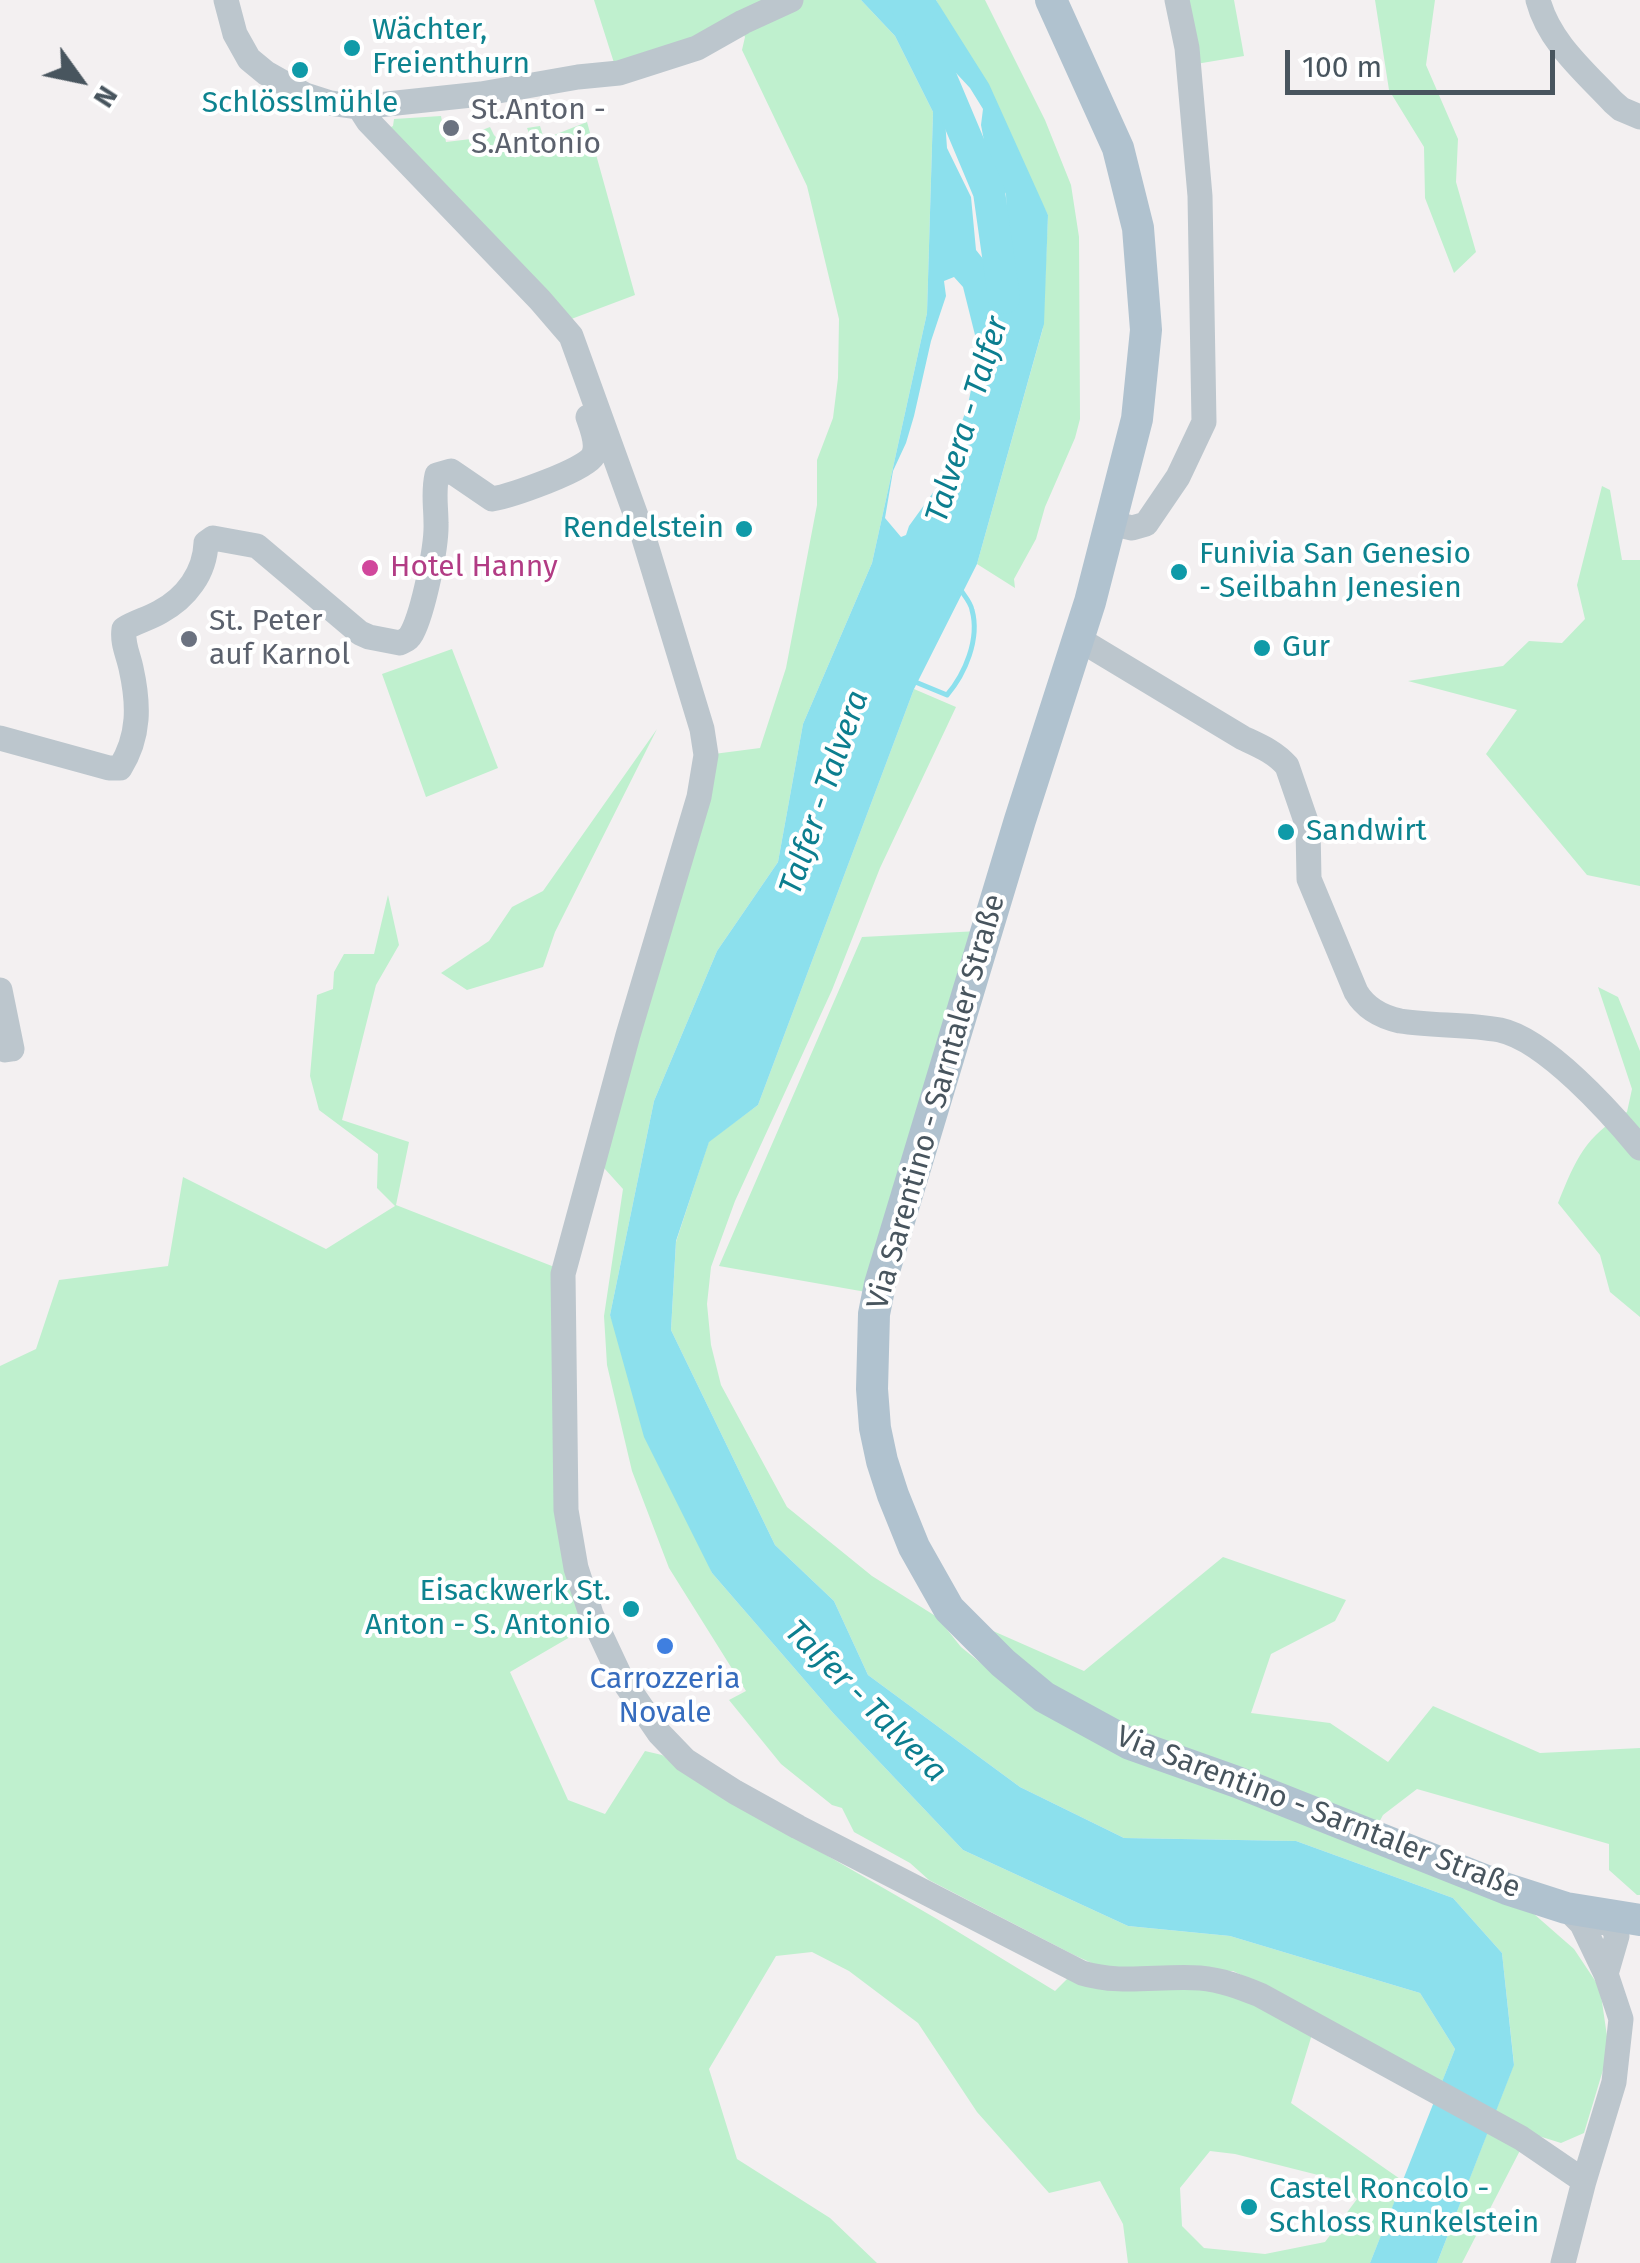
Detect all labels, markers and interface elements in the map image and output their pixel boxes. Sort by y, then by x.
place label: Wächter, Freienthurn [372,13,530,84]
north arrow [30,30,130,130]
scale bar [1290,30,1560,92]
marker: Wächter, Freienthurn [341,37,363,59]
text: 100 m [1302,49,1382,85]
marker: Schlösslmühle [289,59,311,81]
text: N [87,80,124,113]
place label: Schlösslmühle [202,86,398,122]
place label: St.Anton - S.Antonio [471,93,606,164]
marker: St.Anton - S.Antonio [440,117,462,139]
water label: Talvera - Talfer [918,312,1018,528]
place label: Rendelstein [563,511,724,547]
marker: Rendelstein [733,518,755,540]
place label: Funivia San Genesio - Seilbahn Jenesien [1199,537,1471,608]
place label: Hotel Hanny [390,550,558,586]
marker: Hotel Hanny [359,557,381,579]
marker: Funivia San Genesio - Seilbahn Jenesien [1168,561,1190,583]
place label: St. Peter auf Karnol [209,604,350,674]
marker: St. Peter auf Karnol [178,628,200,650]
place label: Gur [1282,630,1330,666]
marker: Gur [1251,637,1273,659]
water label: Talfer - Talvera [772,686,878,900]
place label: Sandwirt [1306,814,1427,850]
marker: Sandwirt [1275,821,1297,843]
street label: Via Sarentino - Sarntaler Straße [860,890,1014,1314]
place label: Eisackwerk St. Anton - S. Antonio [365,1574,611,1644]
marker: Eisackwerk St. Anton - S. Antonio [620,1598,642,1620]
water label: Talfer - Talvera [776,1613,954,1791]
marker: Carrozzeria Novale [654,1635,676,1657]
place label: Carrozzeria Novale [589,1662,741,1732]
street label: Via Sarentino - Sarntaler Straße [1111,1719,1525,1907]
place label: Castel Roncolo - Schloss Runkelstein [1269,2172,1539,2242]
marker: Castel Roncolo - Schloss Runkelstein [1238,2196,1260,2218]

